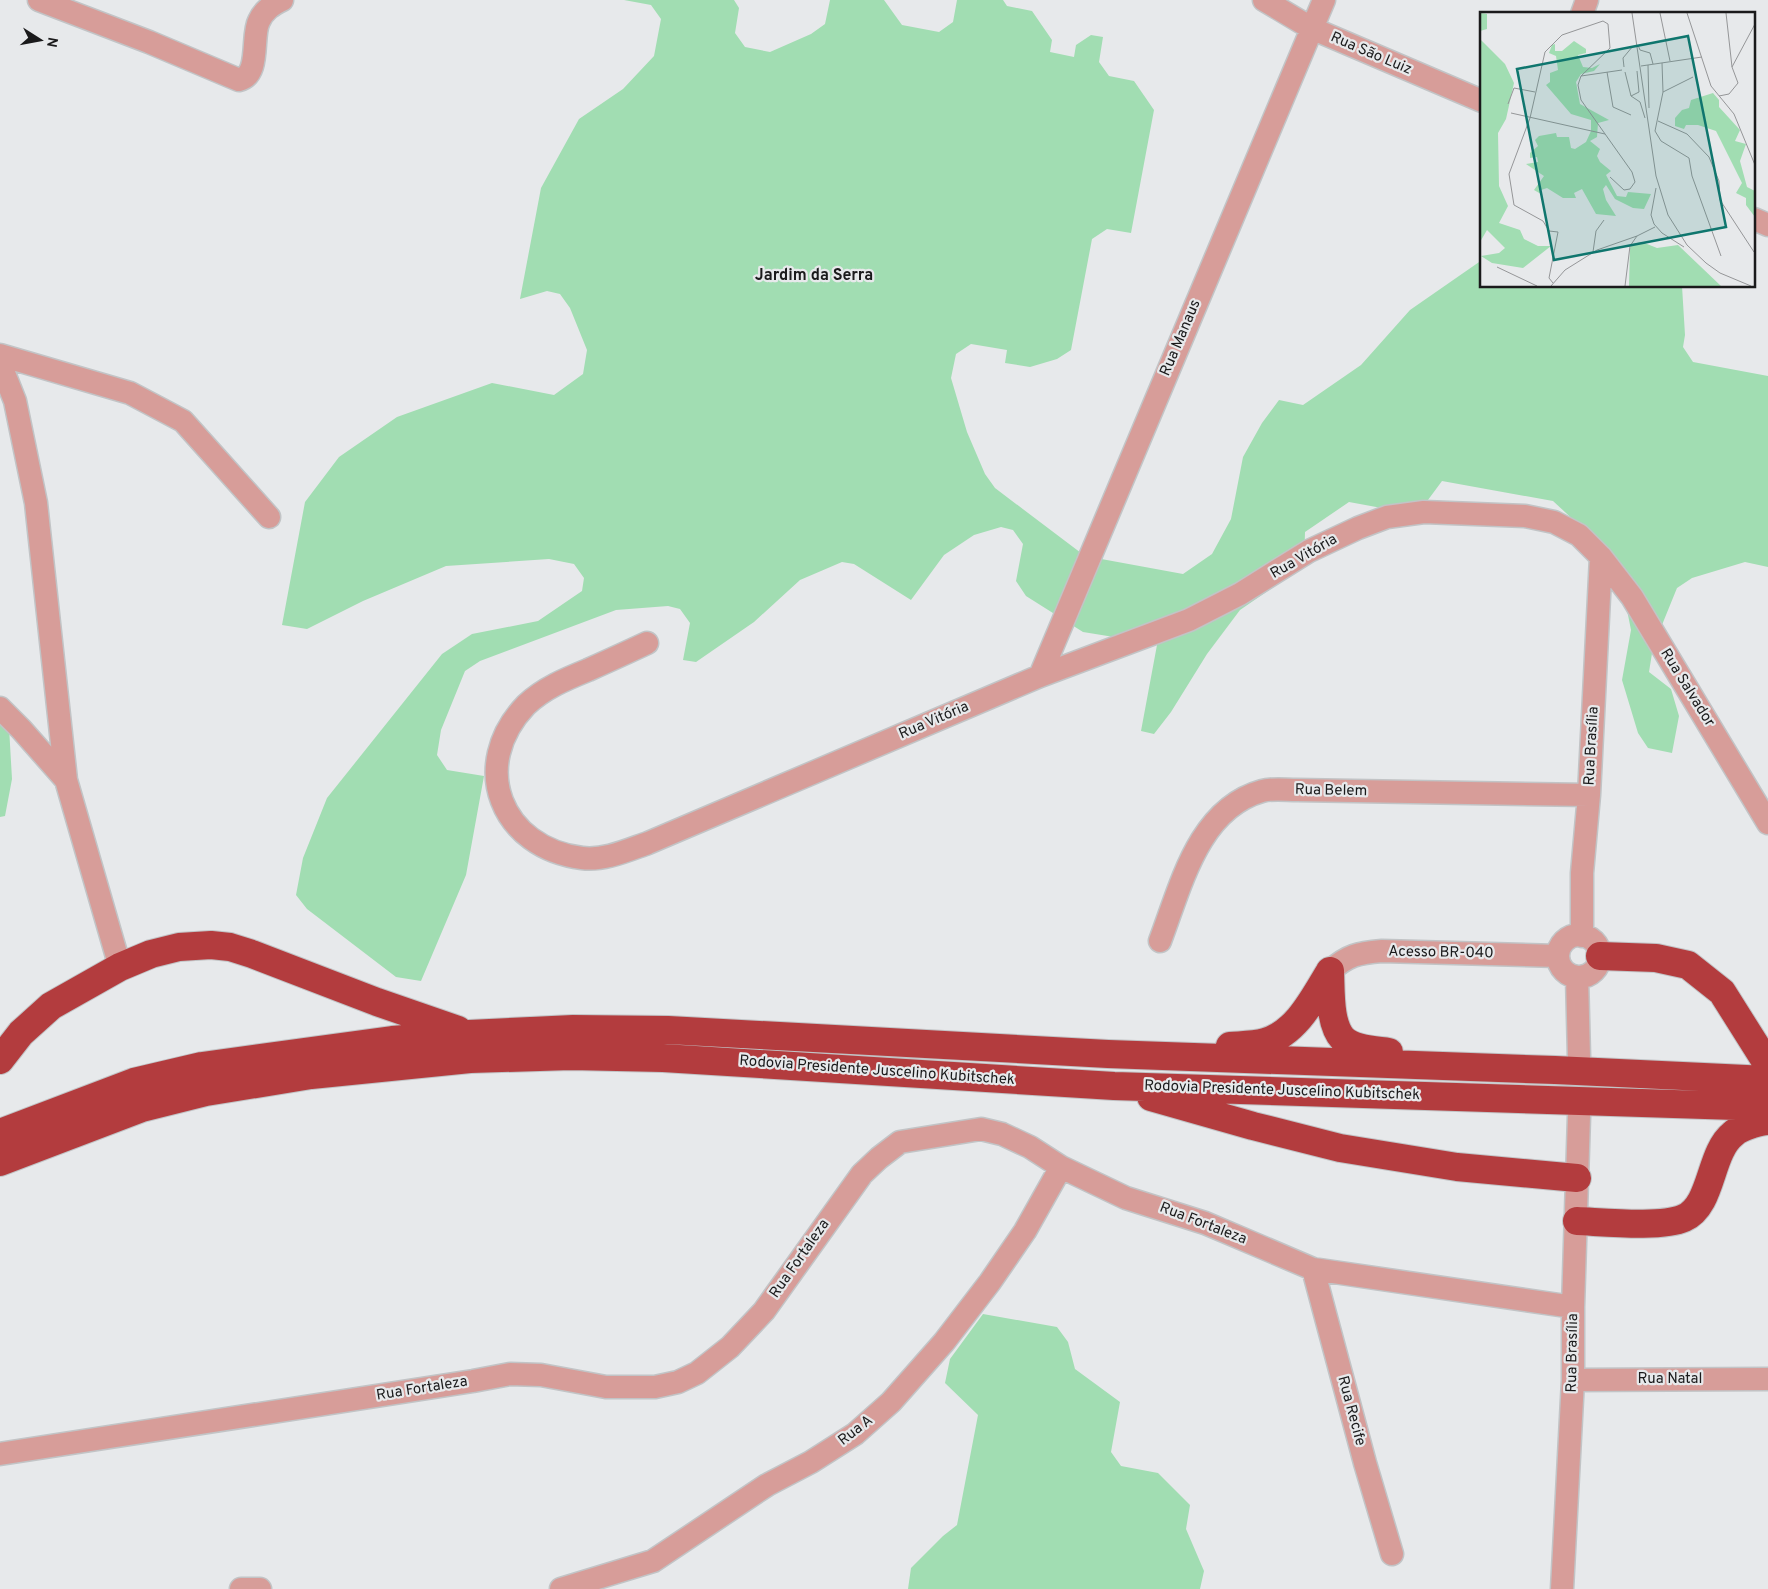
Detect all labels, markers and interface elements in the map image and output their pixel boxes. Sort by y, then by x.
inset map [1480,12,1756,288]
north arrow [15,15,65,65]
street label: Rua São Luiz [1327,28,1415,80]
text: N [42,36,61,49]
district label: Jardim da Serra [755,266,873,286]
street label: Rua Manaus [1156,297,1206,379]
street label: Rua Vitória [1267,530,1341,584]
street label: Rua Salvador [1655,645,1719,731]
street label: Rua Vitória [896,698,972,744]
street label: Rua Brasília [1580,706,1604,786]
street label: Rua Belem [1295,781,1367,801]
street label: Acesso BR-040 [1388,943,1494,963]
street label: Rodovia Presidente Juscelino Kubitschek [739,1052,1015,1090]
street label: Rodovia Presidente Juscelino Kubitschek [1144,1077,1420,1105]
street label: Rua Fortaleza [1157,1199,1249,1249]
street label: Rua Fortaleza [766,1216,834,1302]
street label: Rua Brasília [1563,1313,1583,1393]
street label: Rua Natal [1638,1370,1702,1389]
street label: Rua Fortaleza [375,1372,469,1406]
street label: Rua Recife [1333,1374,1369,1448]
street label: Rua A [835,1411,877,1451]

